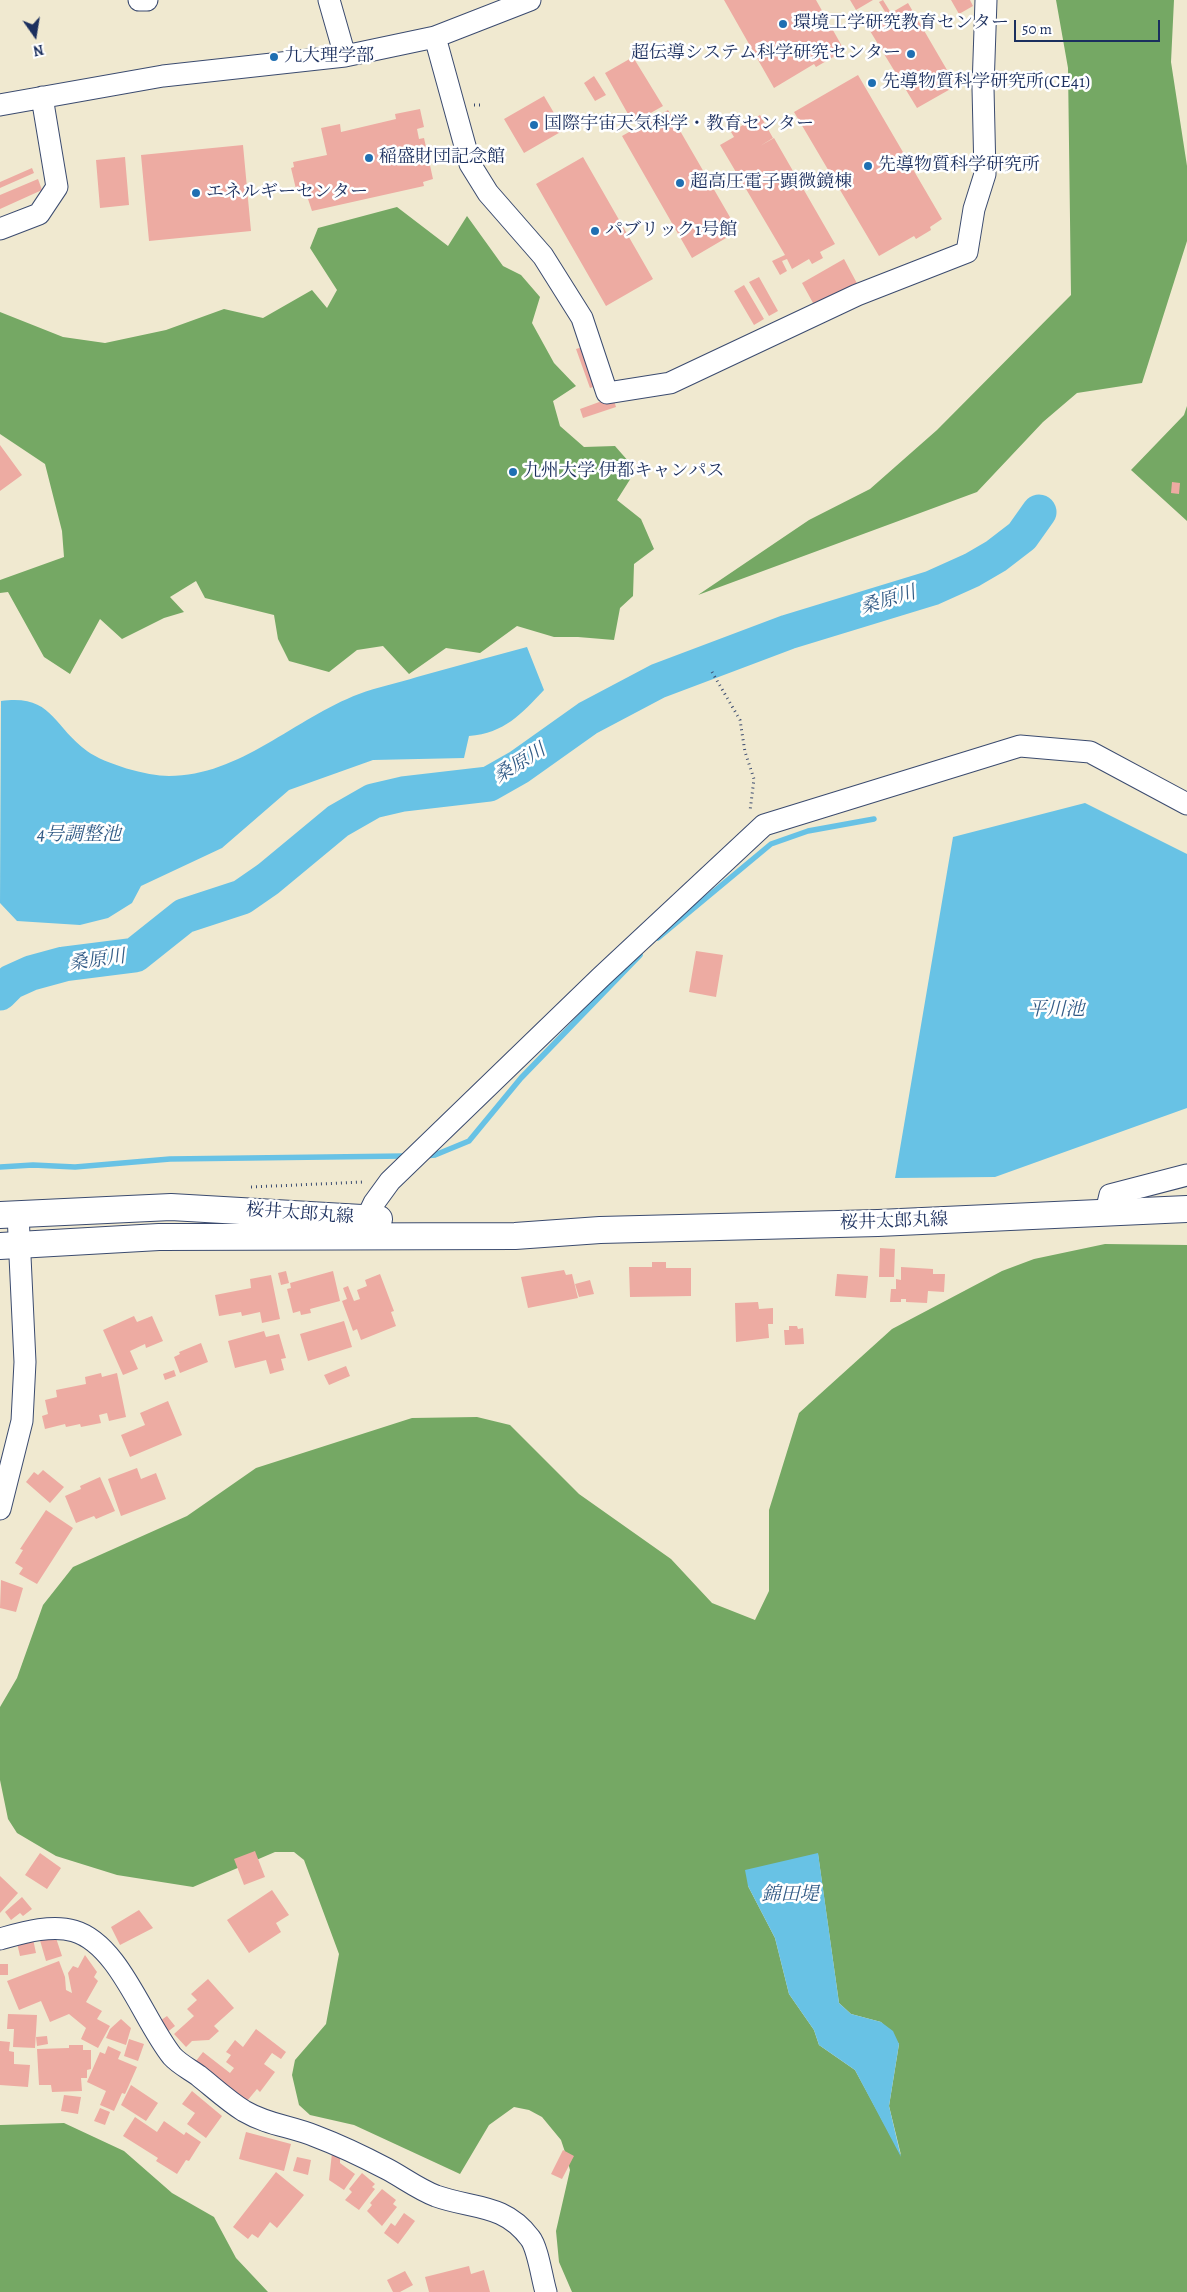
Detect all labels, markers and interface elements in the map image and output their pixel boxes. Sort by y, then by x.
north arrow [10,10,60,60]
scale bar [1017,10,1163,42]
place label: 環境工学研究教育センター [793,13,1009,35]
marker: 環境工学研究教育センター [777,18,789,30]
text: 50 m [1022,19,1052,39]
text: N [31,40,46,61]
place label: 超伝導システム科学研究センター [631,43,901,65]
place label: 九大理学部 [284,46,374,68]
marker: 超伝導システム科学研究センター [905,48,917,60]
marker: 九大理学部 [268,51,280,63]
place label: 先導物質科学研究所(CE41) [882,72,1090,94]
marker: 先導物質科学研究所(CE41) [866,77,878,89]
place label: 国際宇宙天気科学・教育センター [544,114,814,136]
marker: 国際宇宙天気科学・教育センター [528,119,540,131]
place label: 稲盛財団記念館 [379,147,505,169]
marker: 稲盛財団記念館 [363,152,375,164]
place label: 先導物質科学研究所 [878,155,1040,177]
marker: 先導物質科学研究所 [862,160,874,172]
place label: 超高圧電子顕微鏡棟 [690,172,852,194]
marker: 超高圧電子顕微鏡棟 [674,177,686,189]
place label: エネルギーセンター [206,182,368,204]
marker: エネルギーセンター [190,187,202,199]
place label: パブリック1号館 [605,220,737,242]
marker: パブリック1号館 [589,225,601,237]
place label: 九州大学 伊都キャンパス [523,461,725,483]
marker: 九州大学 伊都キャンパス [507,466,519,478]
water label: 桑原川 [857,582,919,620]
water label: 桑原川 [490,739,550,789]
water label: 4号調整池 [37,824,121,846]
water label: 桑原川 [67,946,127,976]
water label: 平川池 [1028,999,1084,1021]
street label: 桜井太郎丸線 [245,1199,355,1229]
street label: 桜井太郎丸線 [840,1209,948,1235]
water label: 錦田堤 [762,1884,818,1906]

